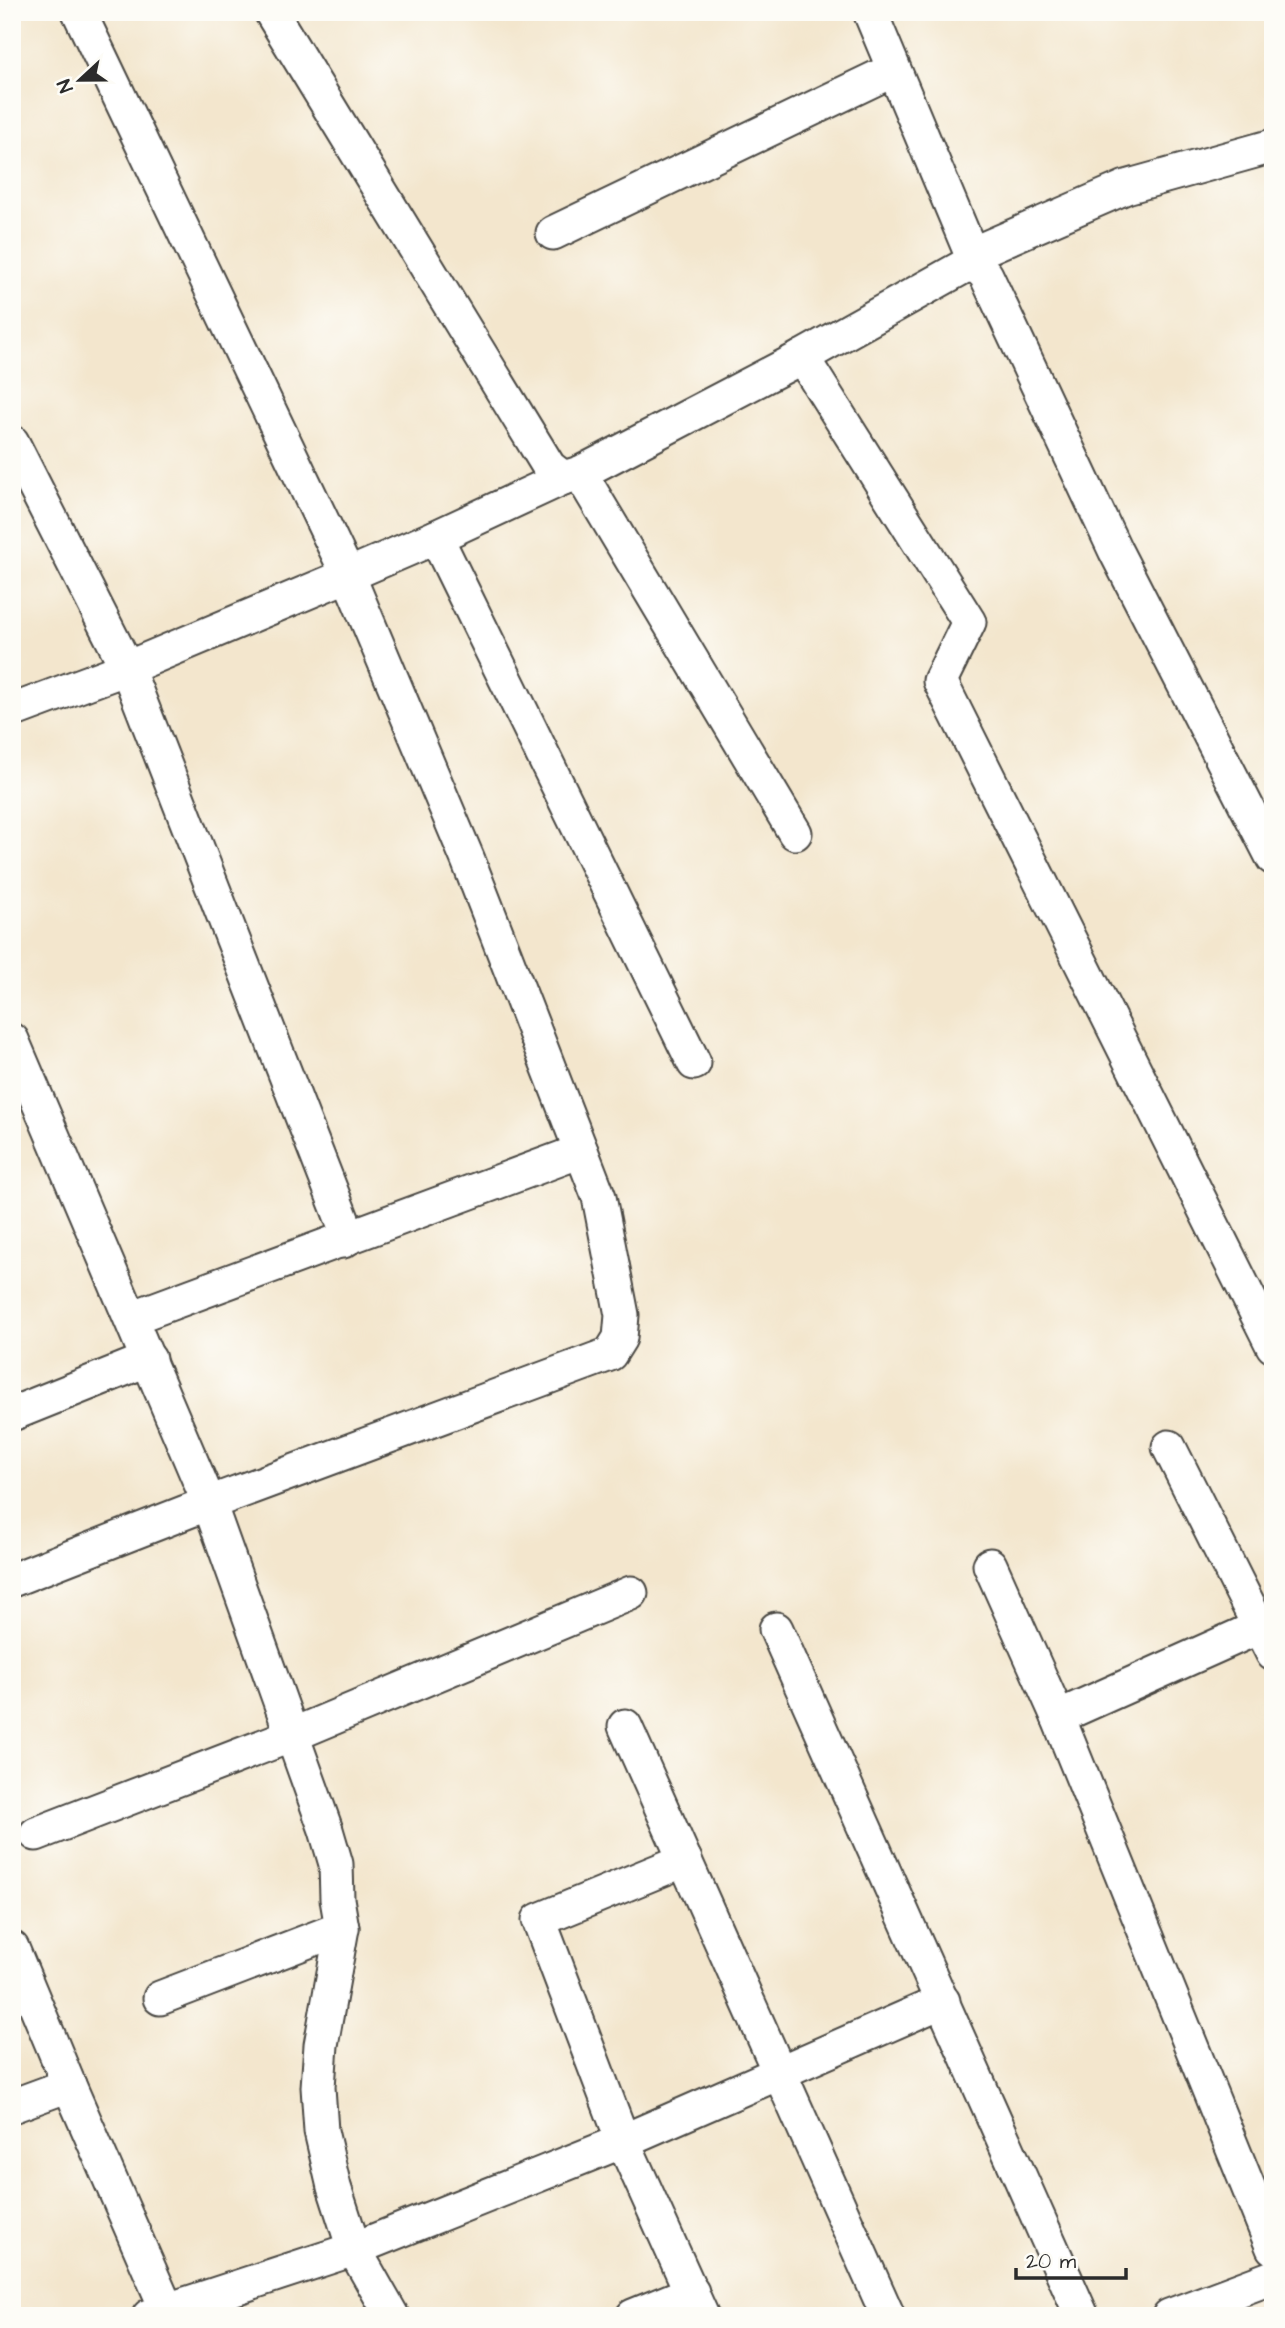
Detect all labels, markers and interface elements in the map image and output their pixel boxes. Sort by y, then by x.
north arrow [46,46,116,116]
text: N [51,75,80,96]
scale bar [1016,2237,1126,2281]
text: 20 m [1026,2247,1077,2276]

